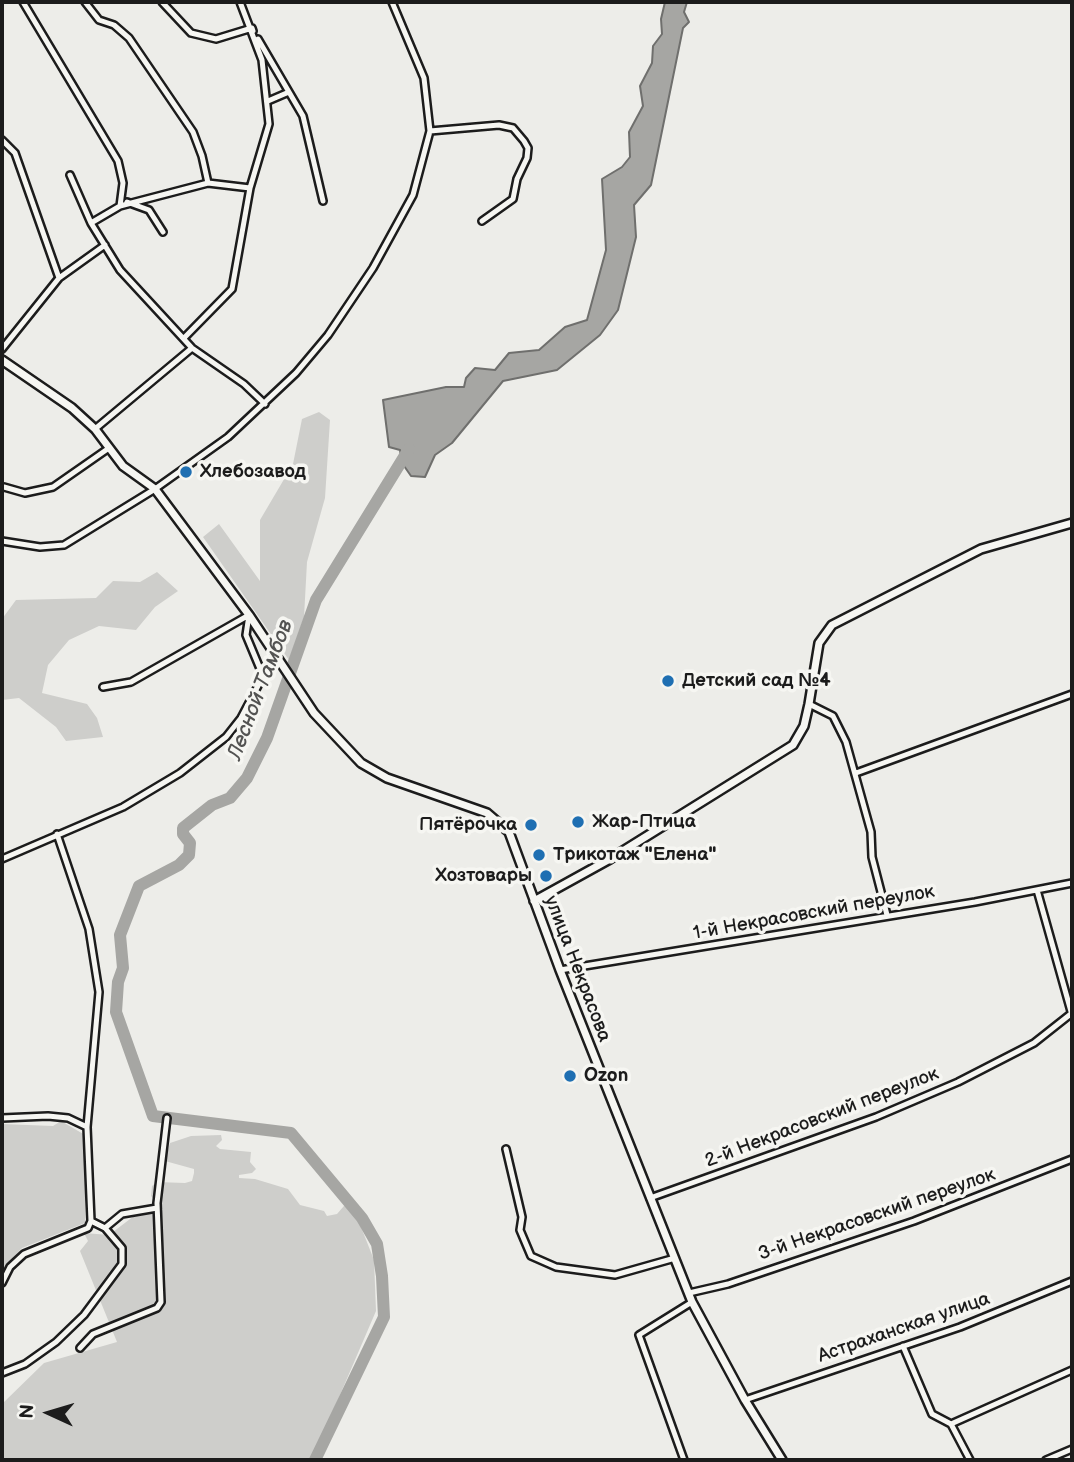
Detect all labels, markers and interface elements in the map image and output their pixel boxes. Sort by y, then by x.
place label: Хлебозавод [200,461,306,483]
marker: Хлебозавод [178,464,194,480]
water label: Лесной Тамбов [223,616,299,764]
place label: Детский сад №4 [682,670,831,692]
marker: Детский сад №4 [660,673,676,689]
place label: Жар-Птица [592,811,696,833]
place label: Пятёрочка [419,814,517,836]
marker: Жар-Птица [570,814,586,830]
marker: Пятёрочка [523,817,539,833]
place label: Трикотаж "Елена" [553,844,717,866]
marker: Трикотаж "Елена" [531,847,547,863]
place label: Хозтовары [435,865,532,887]
marker: Хозтовары [538,868,554,884]
street label: 1-й Некрасовский переулок [692,881,936,945]
street label: улица Некрасова [539,893,615,1045]
street label: 2-й Некрасовский переулок [702,1063,942,1173]
place label: Ozon [584,1065,628,1087]
marker: Ozon [562,1068,578,1084]
street label: 3-й Некрасовский переулок [756,1164,998,1266]
street label: Астраханская улица [815,1288,993,1368]
north arrow [14,1378,84,1448]
text: N [16,1404,40,1419]

